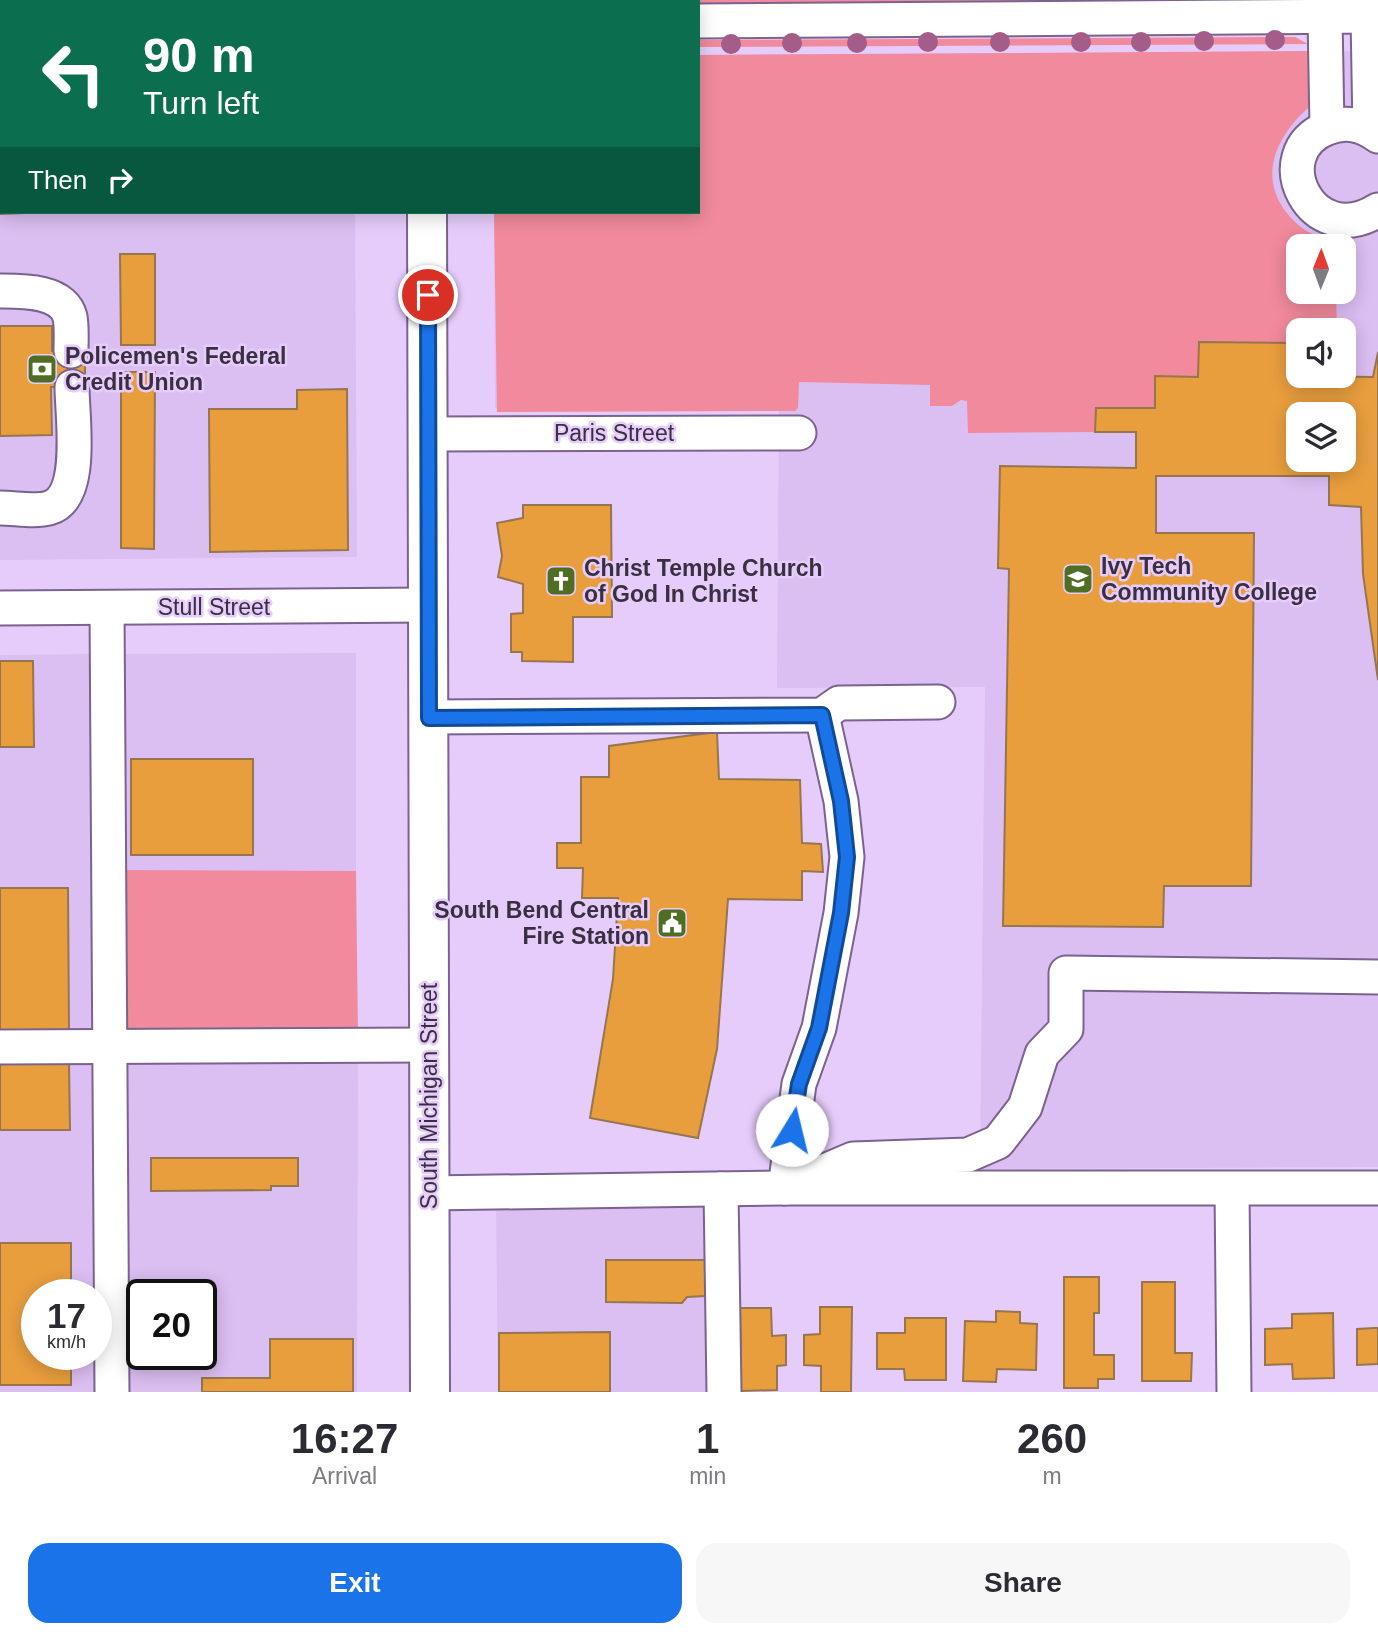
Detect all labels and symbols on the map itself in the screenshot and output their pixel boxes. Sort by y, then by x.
north arrow [1286,234,1356,304]
pin [398,265,458,325]
place label: Policemen's Federal Credit Union [65,343,287,395]
bank icon: Policemen's Federal Credit Union [25,352,59,386]
street label: Paris Street [554,420,675,446]
place label: Ivy Tech Community College [1101,553,1317,605]
place label: Christ Temple Church of God In Christ [584,555,823,607]
school or university icon: Ivy Tech Community College [1061,562,1095,596]
church icon: Christ Temple Church of God In Christ [544,564,578,598]
street label: Stull Street [158,594,271,620]
place label: South Bend Central Fire Station [434,897,649,949]
public building icon: South Bend Central Fire Station [655,906,689,940]
street label: South Michigan Street [416,982,442,1209]
position arrow [755,1093,829,1167]
speed limit sign: 20 [126,1279,217,1370]

